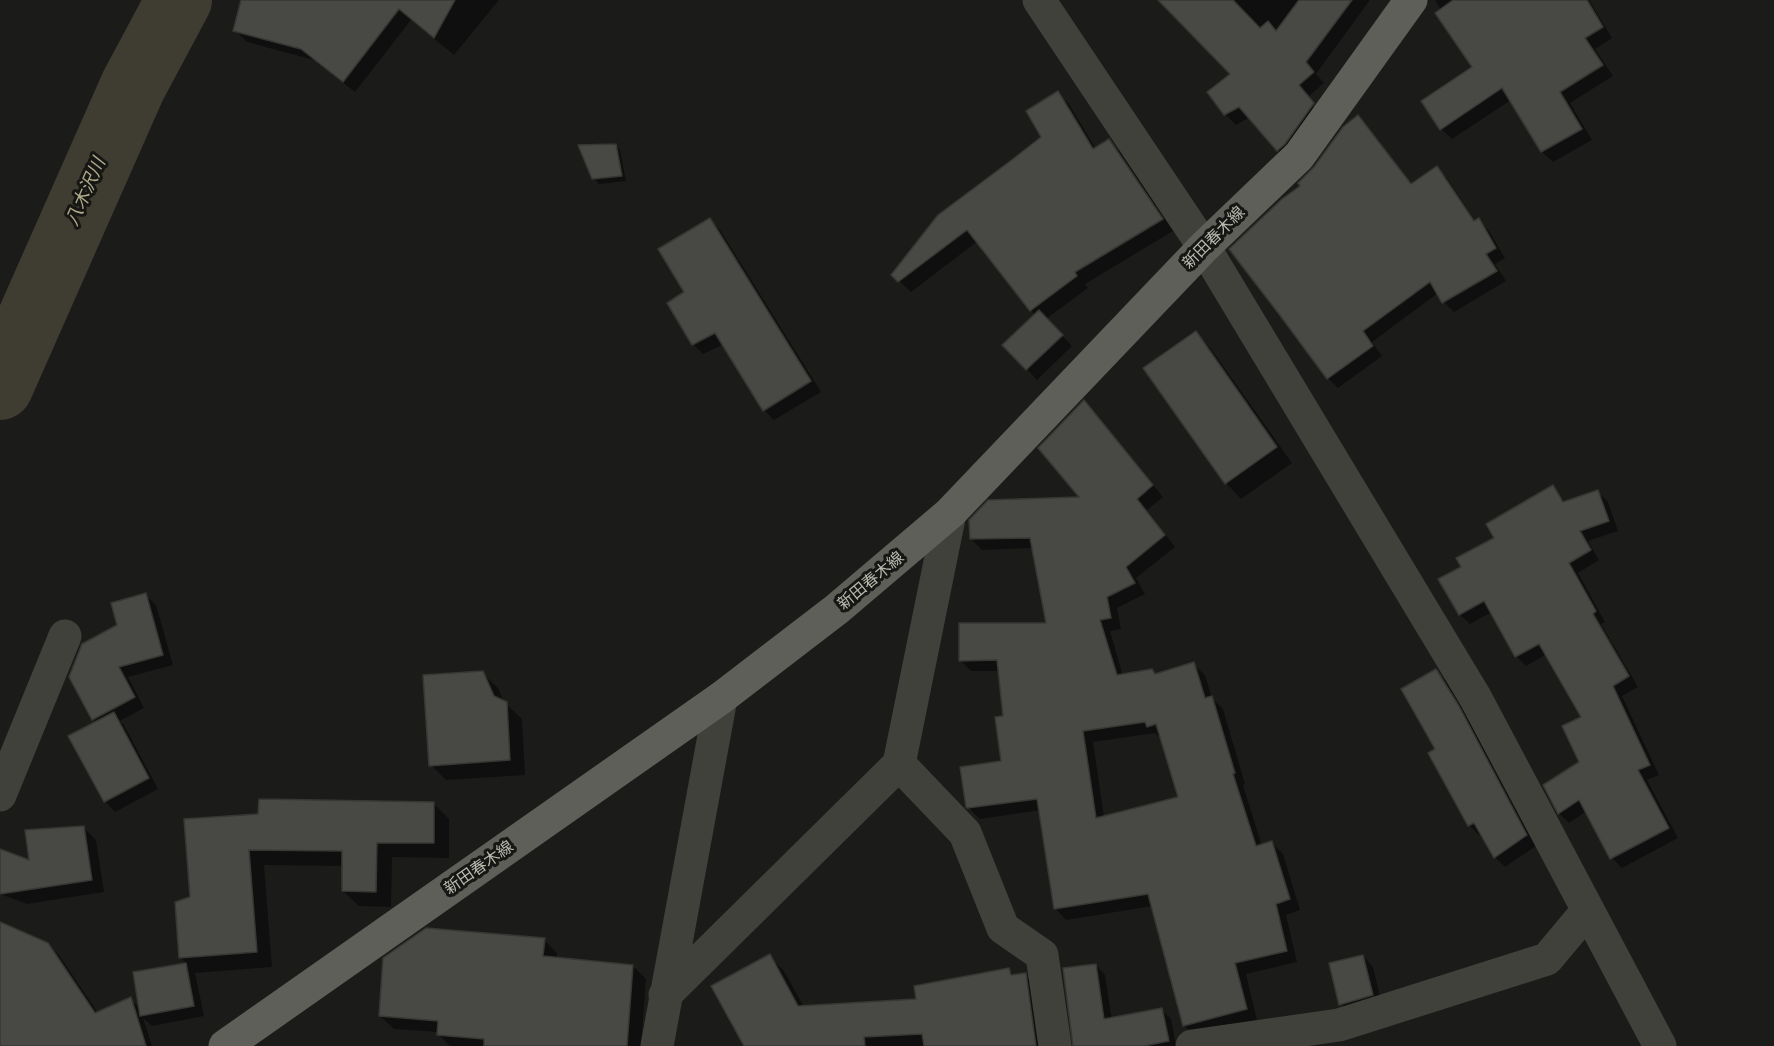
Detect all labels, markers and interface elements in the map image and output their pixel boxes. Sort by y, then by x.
water label: 八木沢川 [61,155,111,229]
street label: 新田春木線 [1179,203,1249,273]
street label: 新田春木線 [834,548,908,614]
street label: 新田春木線 [441,837,517,899]

